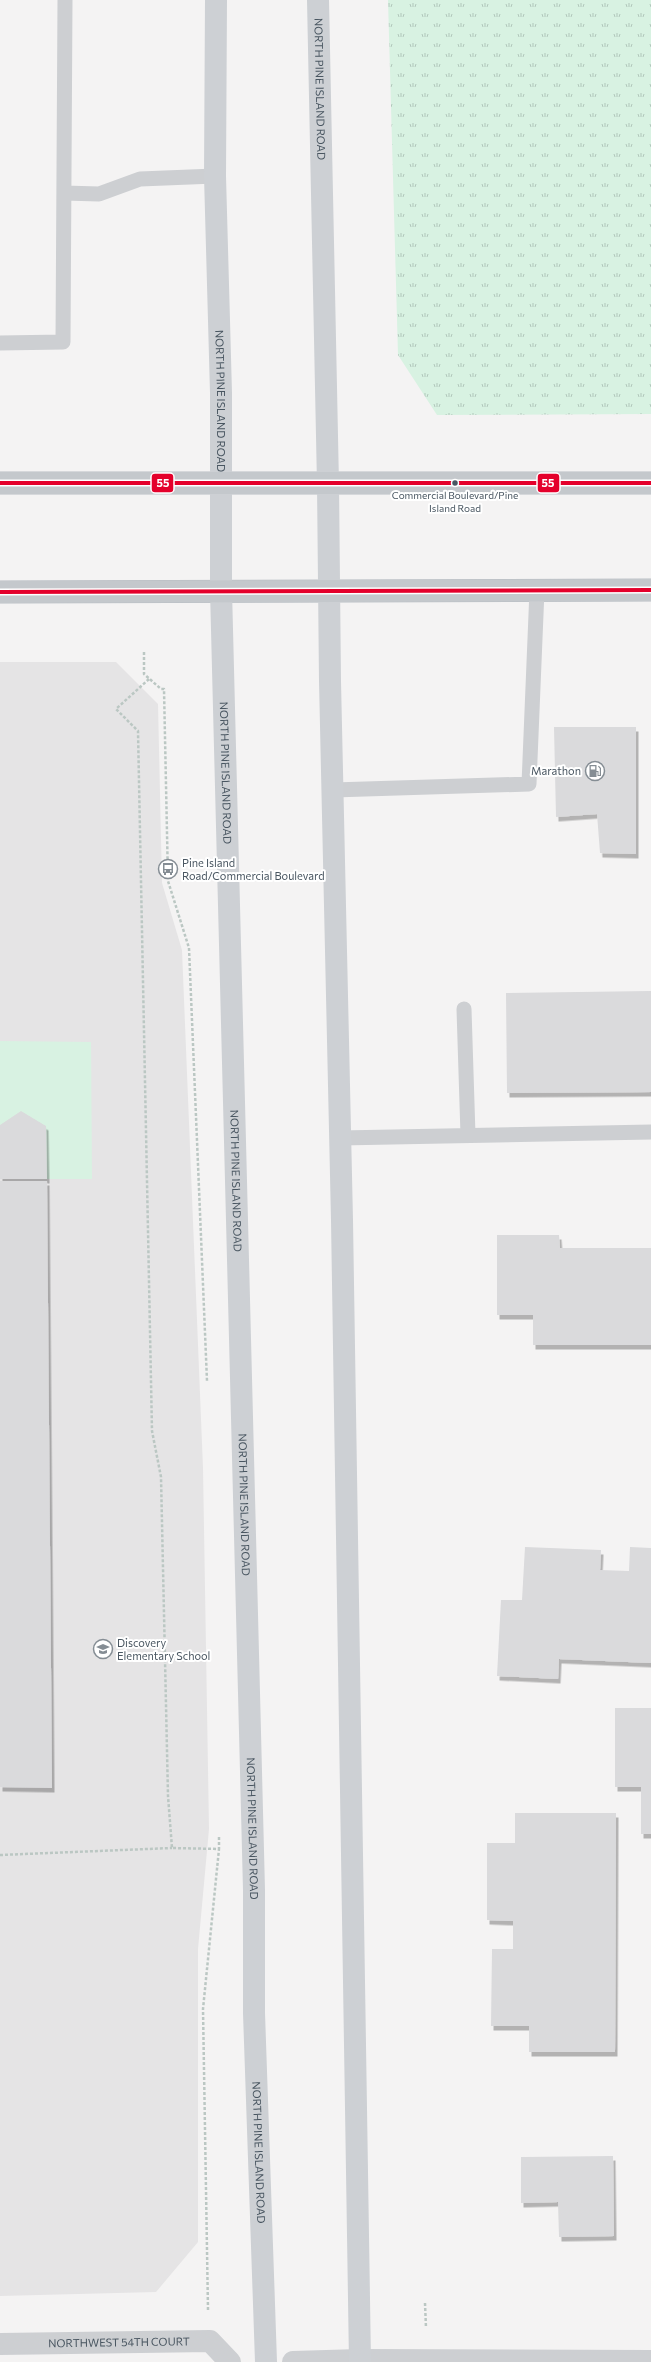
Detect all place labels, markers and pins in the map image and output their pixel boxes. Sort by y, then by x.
marker: Commercial Boulevard/Pine Island Road [450,478,460,488]
place label: Commercial Boulevard/Pine Island Road [392,489,518,514]
fuel station icon: Marathon [584,760,606,782]
place label: Marathon [531,764,581,777]
place label: Pine Island Road/Commercial Boulevard [182,856,325,882]
bus stop icon: Pine Island Road/Commercial Boulevard [157,858,179,880]
place label: Discovery Elementary School [117,1636,210,1662]
school or university icon: Discovery Elementary School [92,1638,114,1660]

